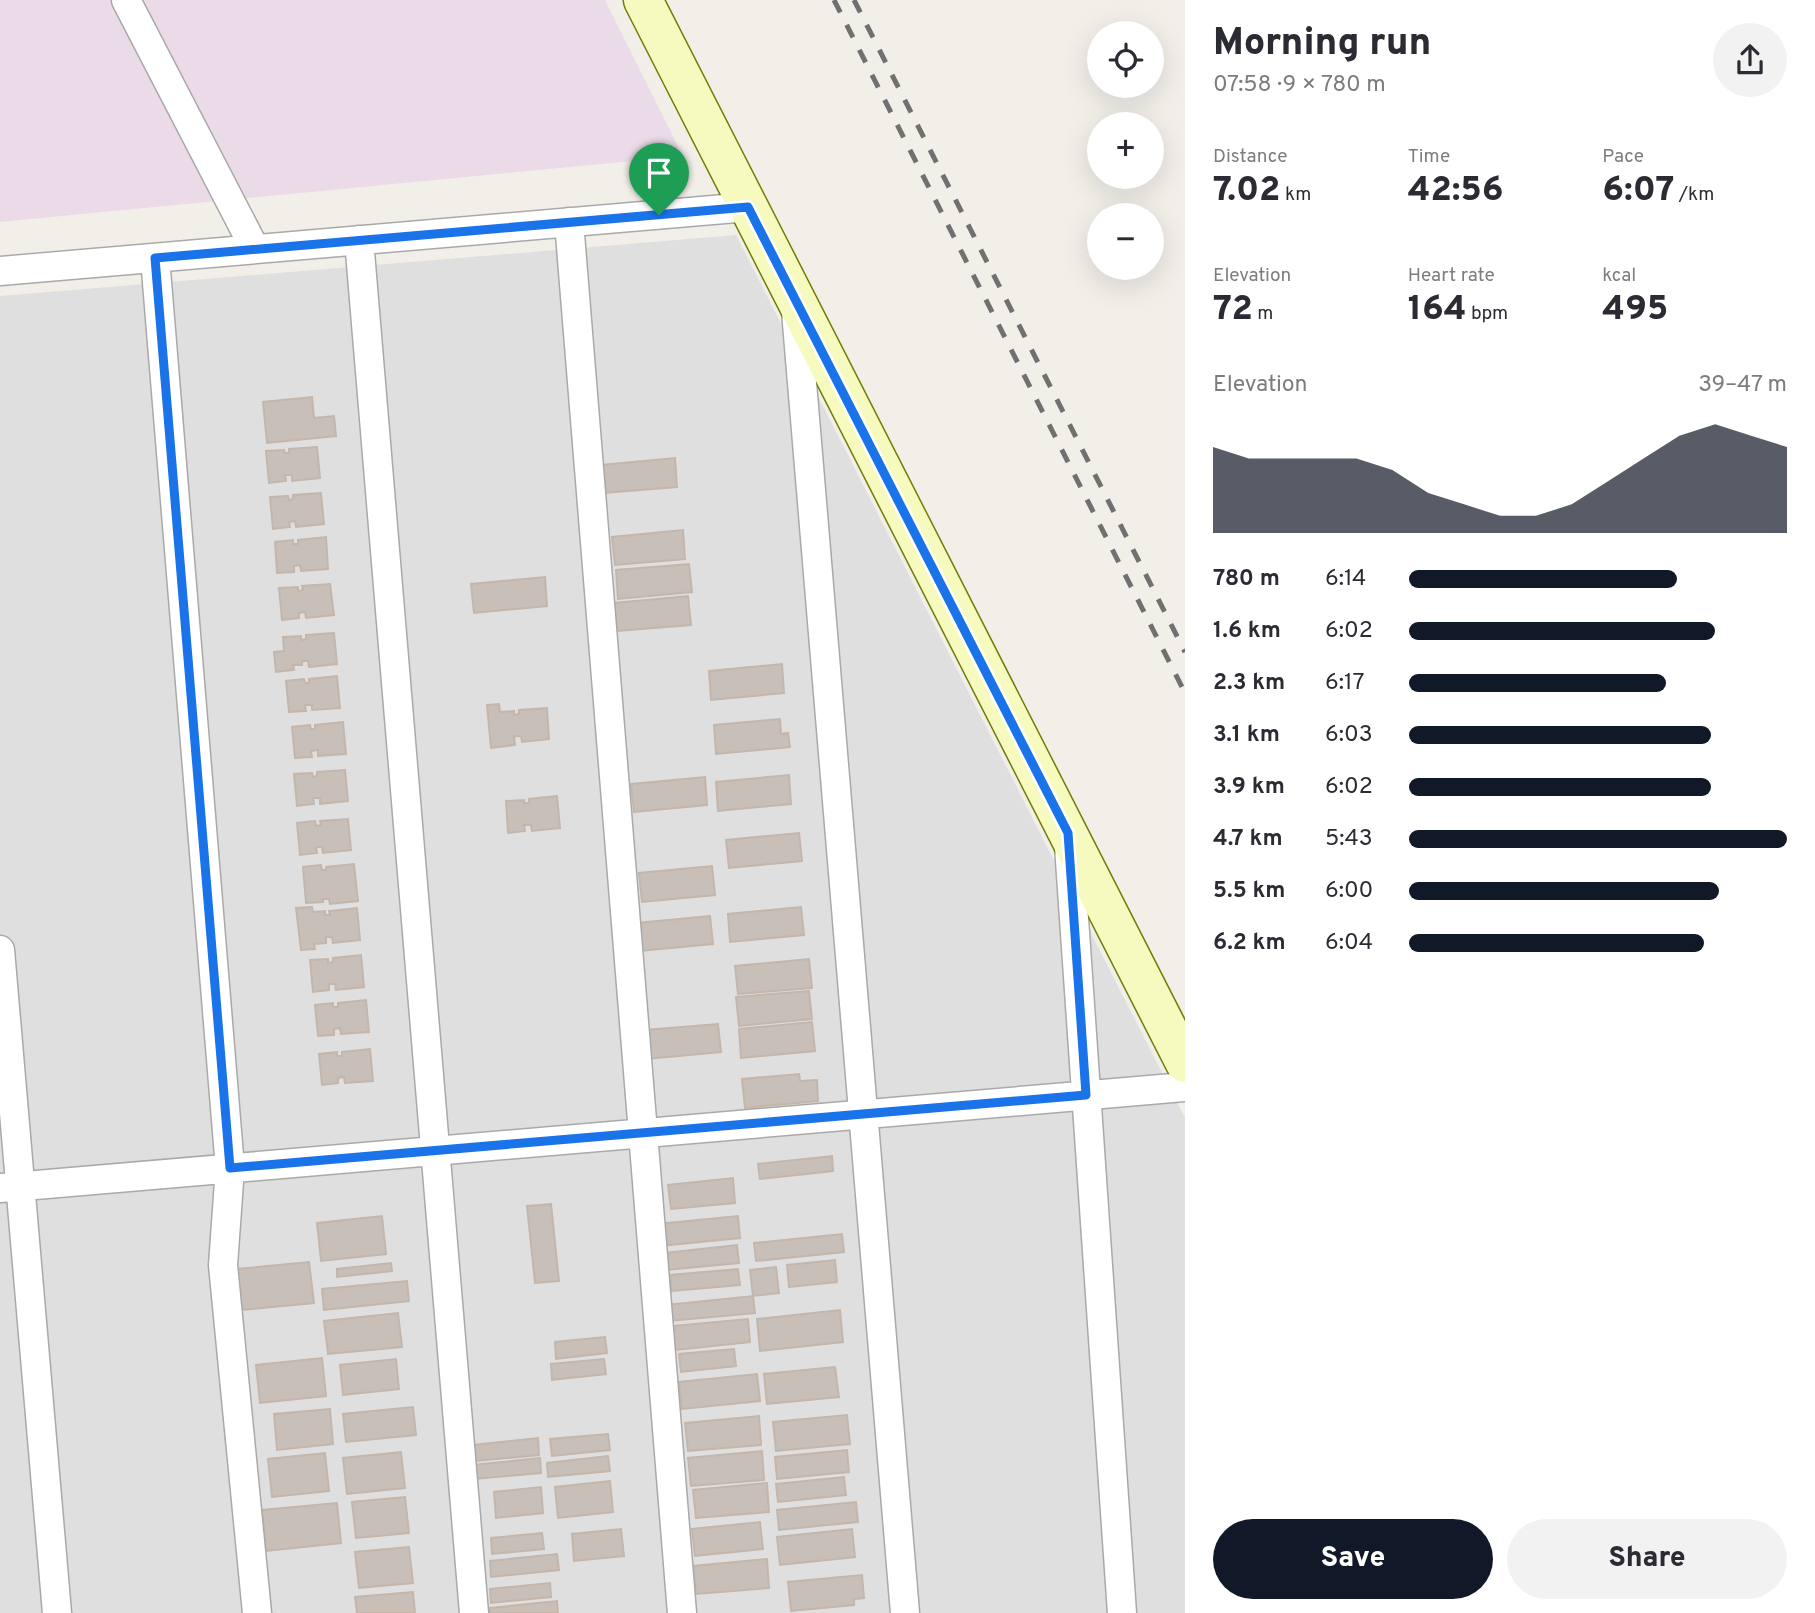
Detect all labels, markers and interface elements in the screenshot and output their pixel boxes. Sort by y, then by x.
text: Morning run [1213,20,1431,69]
map controls [1087,21,1164,280]
button: locate [1087,21,1164,98]
button: share [1713,23,1787,97]
text: 07:58 · 9 × 780 m [1213,71,1386,100]
button: + [1087,112,1164,189]
pin [629,143,689,215]
text: Distance [1213,145,1288,169]
text: Time [1408,145,1450,169]
text: Pace [1602,145,1644,169]
icon: arrive [640,154,678,192]
text: 7.02 [1213,169,1280,213]
text: 42:56 [1408,169,1503,213]
text: 6:07 [1602,169,1674,213]
text: km [1280,183,1311,207]
text: /km [1674,183,1714,207]
button: − [1087,203,1164,280]
text: Elevation [1213,264,1291,288]
text: Heart rate [1408,264,1495,288]
text: kcal [1602,264,1636,288]
text: 72 [1213,288,1253,332]
text: 164 [1408,288,1466,332]
text: 495 [1602,288,1668,332]
text: m [1253,302,1273,326]
text: bpm [1466,302,1508,326]
text: Elevation [1213,371,1308,400]
text: 39–47 m [1698,371,1787,400]
text: 780 m [1213,565,1280,594]
text: 6:14 [1325,565,1366,594]
text: 1.6 km [1213,617,1281,646]
text: 6:02 [1325,617,1373,646]
text: 2.3 km [1213,669,1285,698]
text: 6:17 [1325,669,1364,698]
text: 3.1 km [1213,721,1280,750]
text: 6:03 [1325,721,1373,750]
text: 3.9 km [1213,773,1285,802]
text: 6:02 [1325,773,1373,802]
text: 4.7 km [1213,825,1283,854]
text: 5:43 [1325,825,1373,854]
text: 5.5 km [1213,877,1286,906]
text: 6:00 [1325,877,1373,906]
text: 6.2 km [1213,929,1286,958]
text: 6:04 [1325,929,1373,958]
button: Save [1213,1519,1493,1599]
button: Share [1507,1519,1787,1599]

